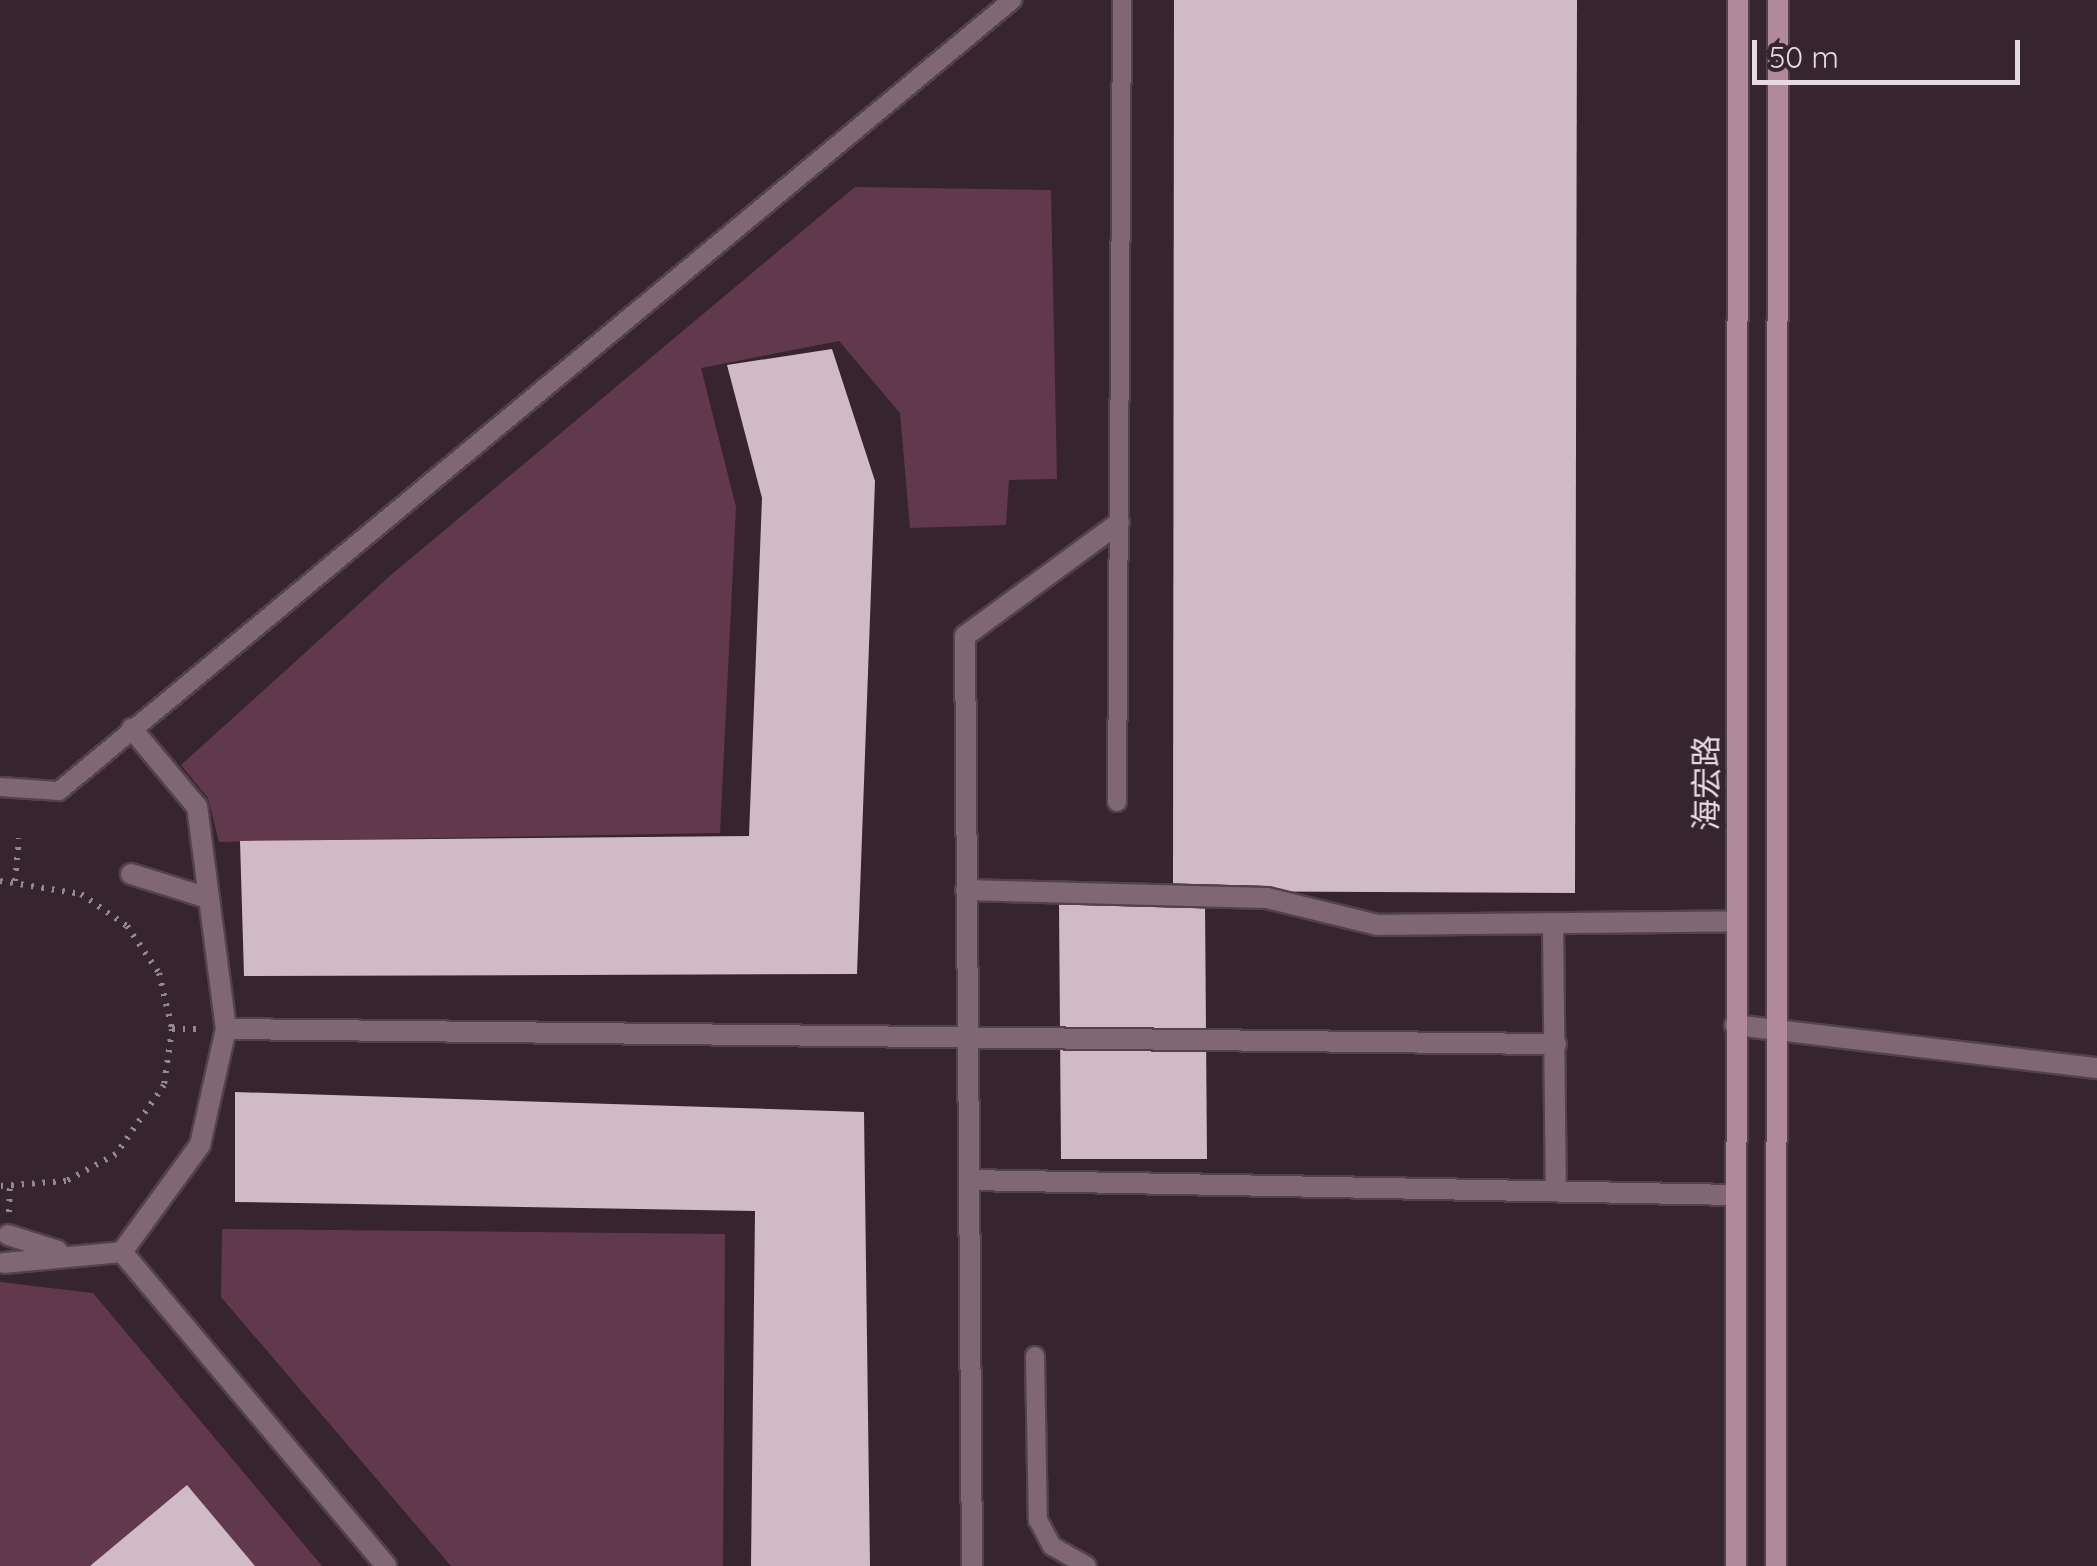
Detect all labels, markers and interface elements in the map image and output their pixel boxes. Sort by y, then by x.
scale bar [1757,20,2024,82]
text: 50 m [1769,38,1839,76]
street label: 海宏路 [1687,735,1725,831]

